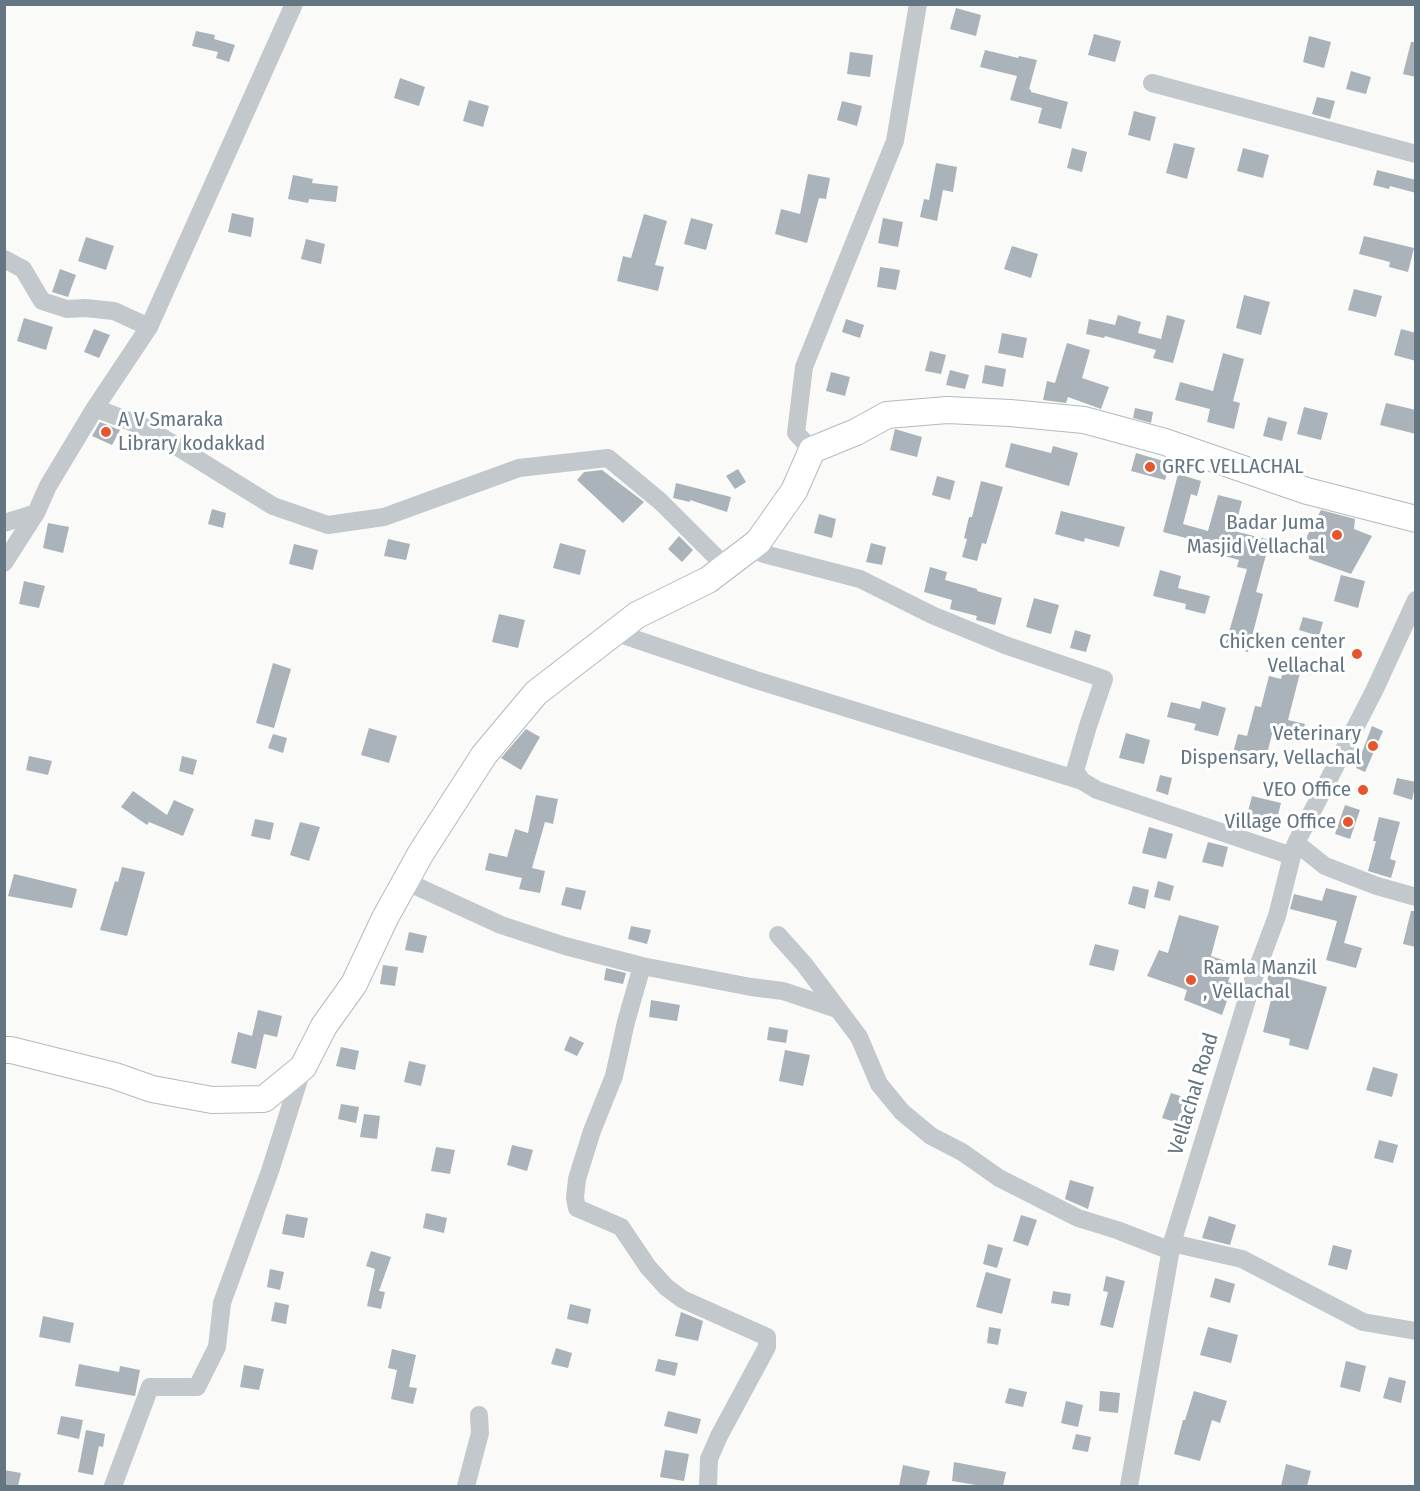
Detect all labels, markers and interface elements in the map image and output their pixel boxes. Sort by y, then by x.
place label: A V Smaraka Library kodakkad [118,407,265,457]
marker: A V Smaraka Library kodakkad [99,425,113,439]
place label: GRFC VELLACHAL [1162,454,1304,480]
marker: GRFC VELLACHAL [1143,460,1157,474]
place label: Badar Juma Masjid Vellachal [1187,510,1325,560]
marker: Badar Juma Masjid Vellachal [1330,528,1344,542]
place label: Chicken center Vellachal [1219,629,1345,679]
marker: Chicken center Vellachal [1350,647,1364,661]
place label: Veterinary Dispensary, Vellachal [1180,721,1361,771]
marker: Veterinary Dispensary, Vellachal [1366,739,1380,753]
place label: VEO Office [1263,777,1351,803]
marker: VEO Office [1356,783,1370,797]
place label: Village Office [1225,809,1336,835]
marker: Village Office [1341,815,1355,829]
place label: Ramla Manzil , Vellachal [1203,955,1317,1005]
marker: Ramla Manzil , Vellachal [1184,973,1198,987]
street label: Vellachal Road [1164,1030,1224,1158]

